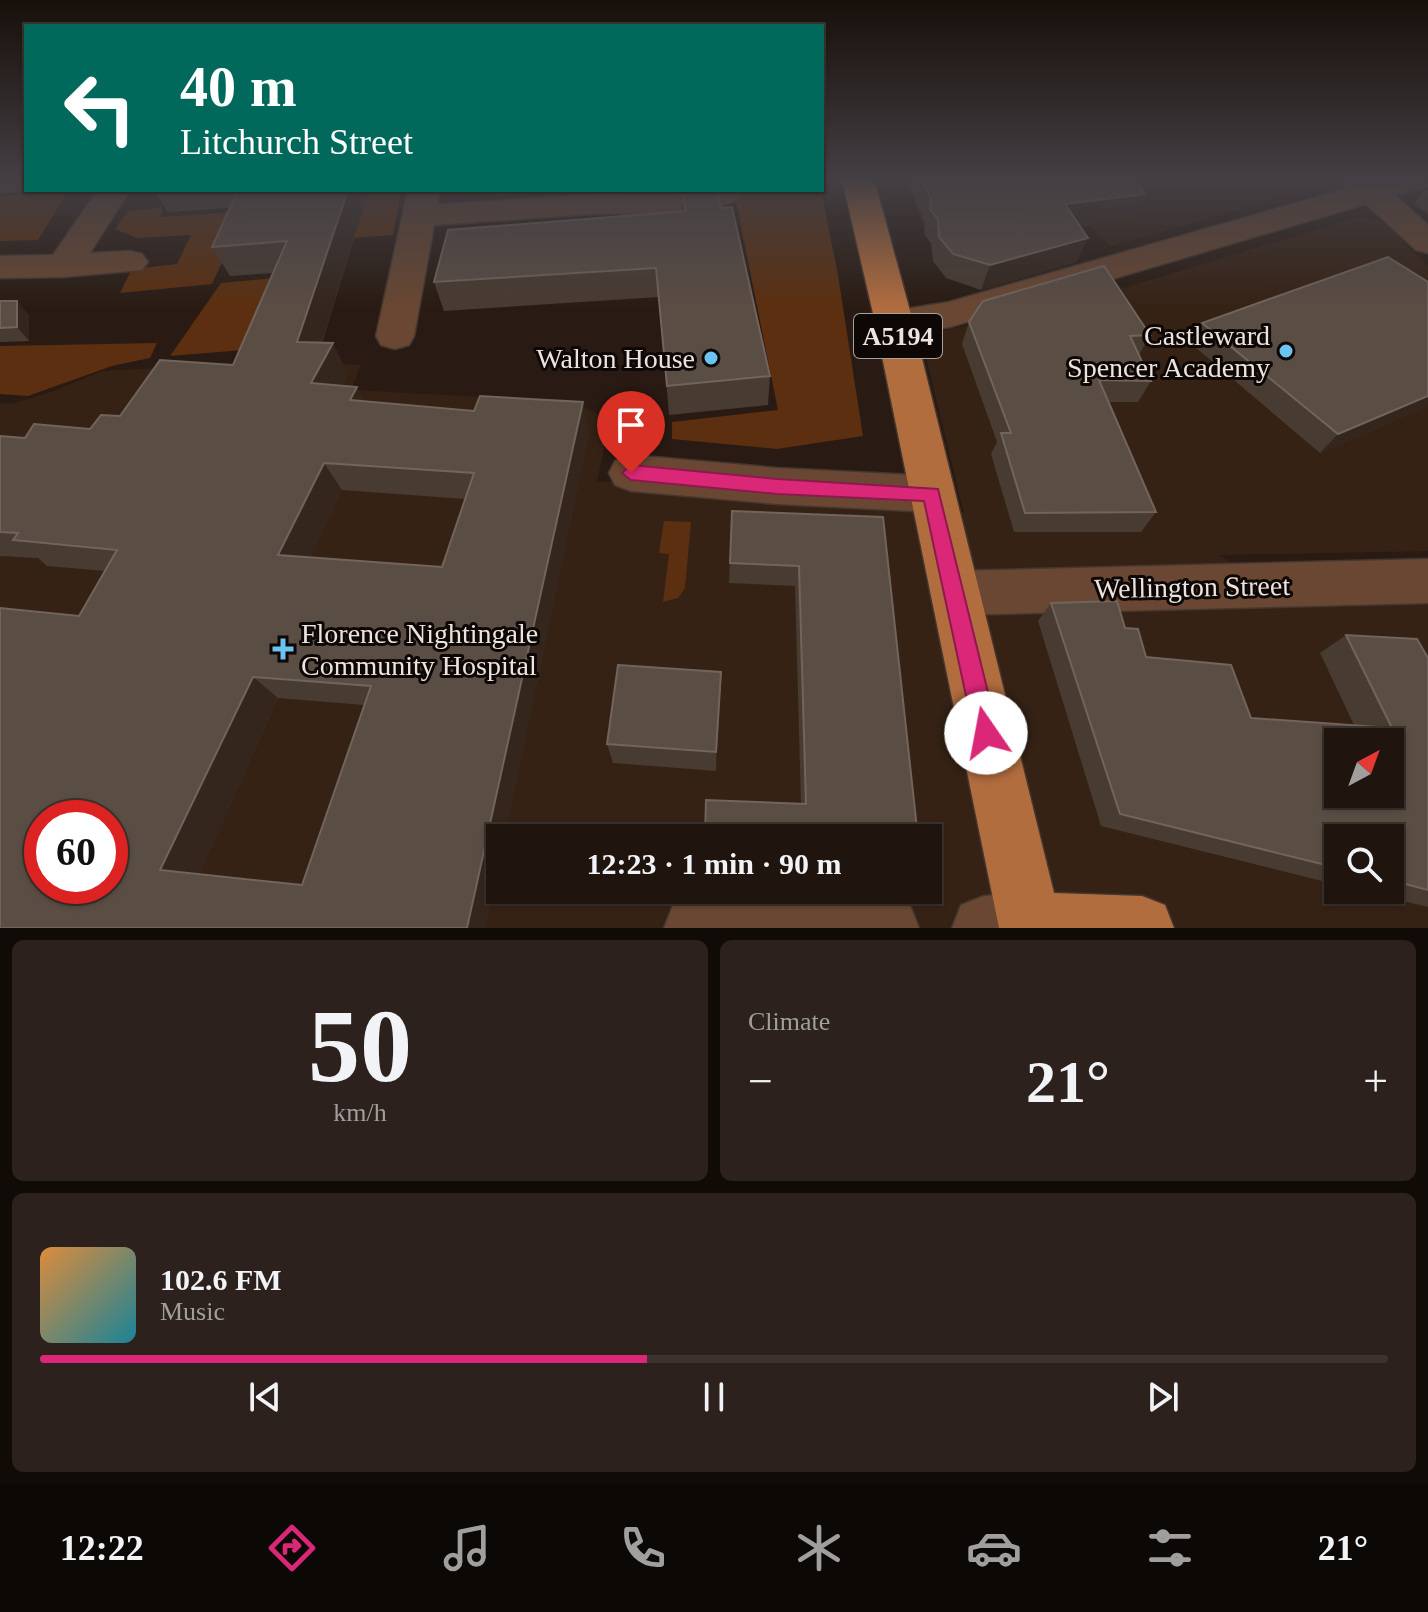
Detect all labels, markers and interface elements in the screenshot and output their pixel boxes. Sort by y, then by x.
icon: left [48,56,152,160]
text: 40 m [180,56,297,118]
text: Litchurch Street [180,122,413,162]
road number: A5194 [854,314,942,358]
place label: Castleward Spencer Academy [1067,320,1270,383]
marker: Castleward Spencer Academy [1277,342,1295,360]
place label: Walton House [536,343,695,374]
marker: Walton House [702,349,720,367]
pin [597,391,665,473]
icon: arrive [609,403,653,447]
street label: Wellington Street [1094,570,1290,604]
place label: Florence Nightingale Community Hospital [301,618,538,681]
marker: Florence Nightingale Community Hospital [272,638,294,660]
position arrow [944,691,1028,775]
north arrow [1324,728,1404,808]
map controls [1324,728,1404,904]
speed limit sign: 60 [24,800,128,904]
button: search [1324,824,1404,904]
text: 12:23 · 1 min · 90 m [587,847,842,880]
text: 50 [308,988,412,1103]
text: Climate [748,1007,830,1036]
text: 21° [1026,1049,1110,1115]
text: − [748,1057,773,1106]
text: + [1363,1057,1388,1106]
text: km/h [333,1098,387,1127]
text: 102.6 FM [160,1263,282,1296]
text: Music [160,1297,225,1326]
icon: previous [243,1375,287,1419]
icon: pause [692,1375,736,1419]
icon: next [1141,1375,1185,1419]
icon: directions [264,1520,320,1576]
icon: music [439,1520,495,1576]
icon: phone [615,1520,671,1576]
icon: climate [791,1520,847,1576]
icon: car [966,1520,1022,1576]
icon: filters [1142,1520,1198,1576]
text: 12:22 [60,1528,144,1568]
text: 21° [1318,1528,1368,1568]

